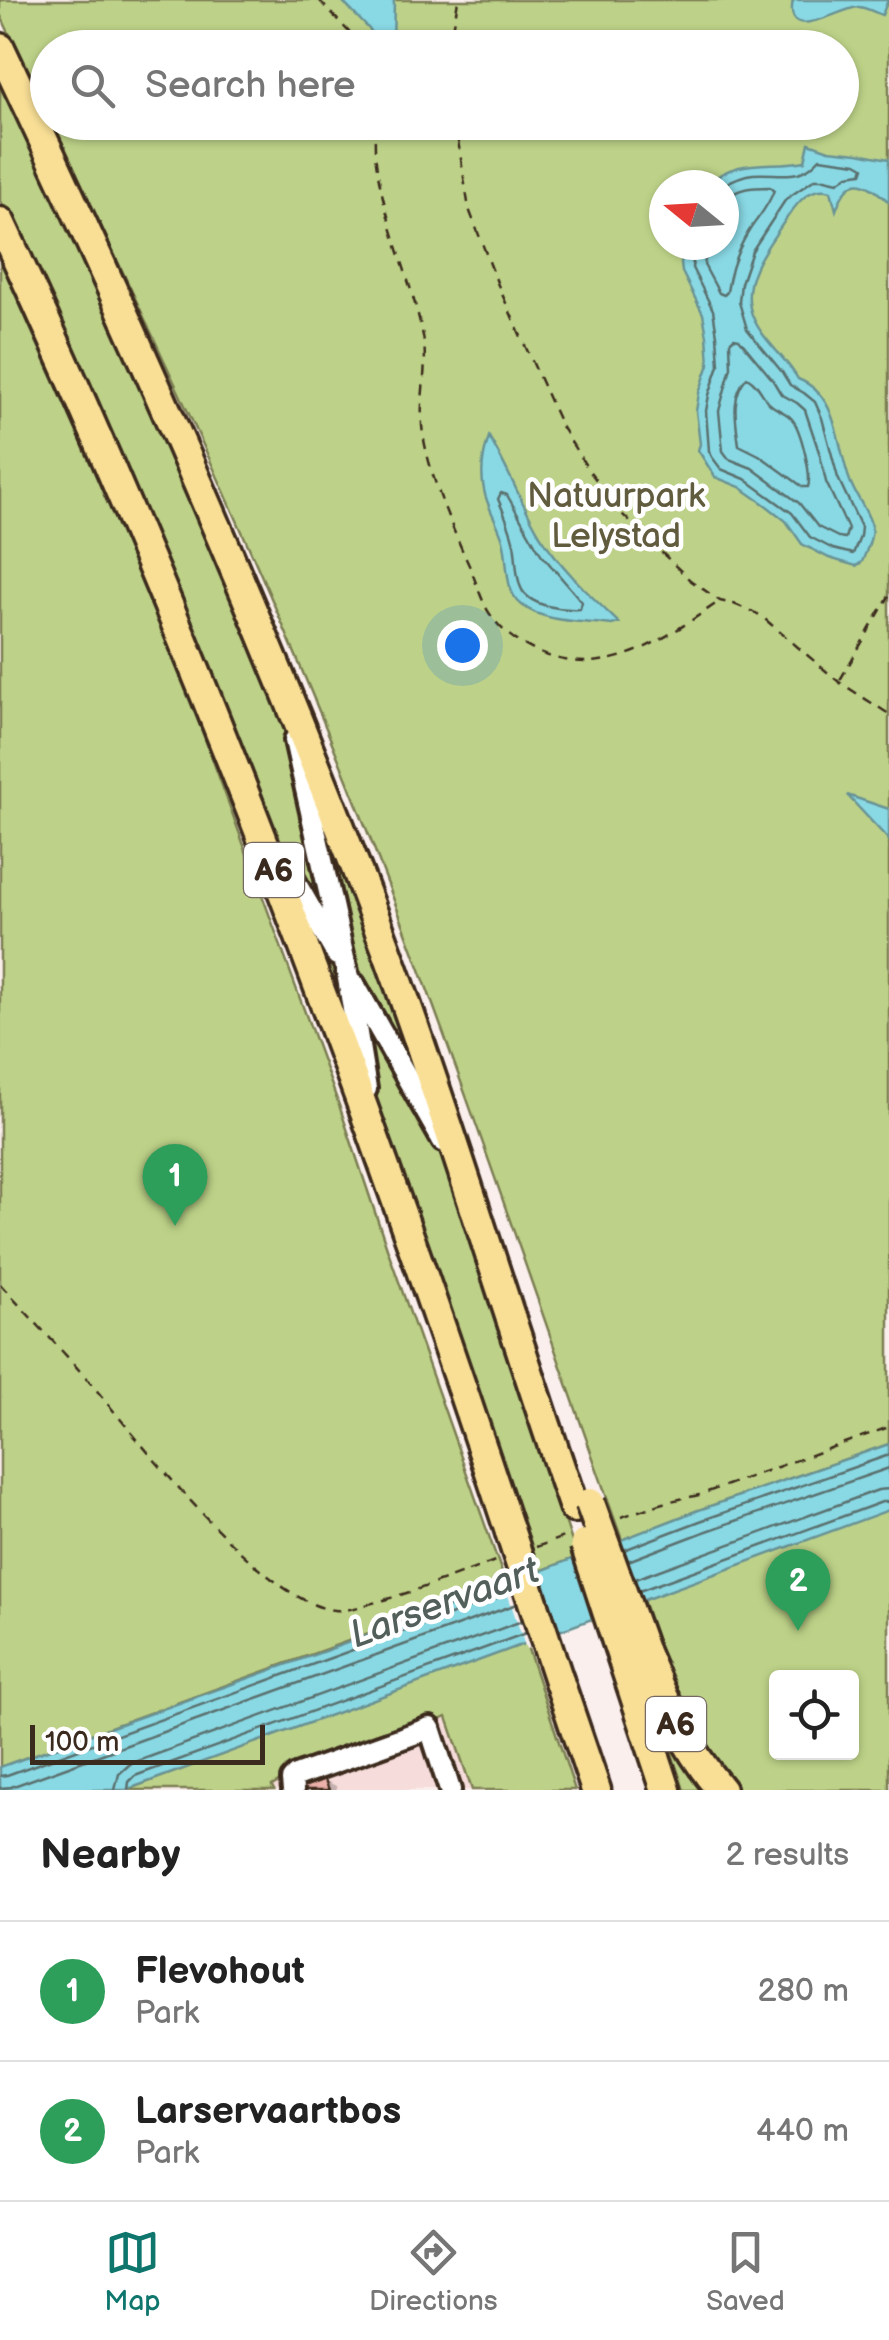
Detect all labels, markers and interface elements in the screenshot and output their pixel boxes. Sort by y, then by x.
search box [30,30,859,140]
icon: search [65,58,120,113]
text: Search here [145,63,356,108]
north arrow [649,170,739,260]
park label: Natuurpark Lelystad [527,475,706,558]
your location [437,620,488,671]
road number: A6 [244,843,304,897]
pin: 1 [142,1144,208,1226]
water label: Larservaart [344,1548,546,1658]
pin: 2 [766,1548,830,1631]
map controls [769,1670,859,1760]
button: locate [769,1670,859,1760]
road number: A6 [646,1697,706,1751]
scale bar [30,1720,265,1764]
text: 100 m [45,1726,119,1759]
text: Nearby [40,1830,180,1881]
text: 2 results [725,1836,849,1875]
text: Flevohout [135,1949,305,1994]
text: 1 [66,1972,79,2011]
text: 280 m [758,1972,849,2011]
text: Park [135,1994,199,2033]
text: Larservaartbos [135,2089,401,2134]
text: 2 [63,2112,82,2151]
text: 440 m [756,2112,849,2151]
text: Park [135,2134,199,2173]
tab: Map [104,2225,161,2318]
tab: Directions [369,2225,498,2318]
tab: Saved [706,2225,785,2318]

